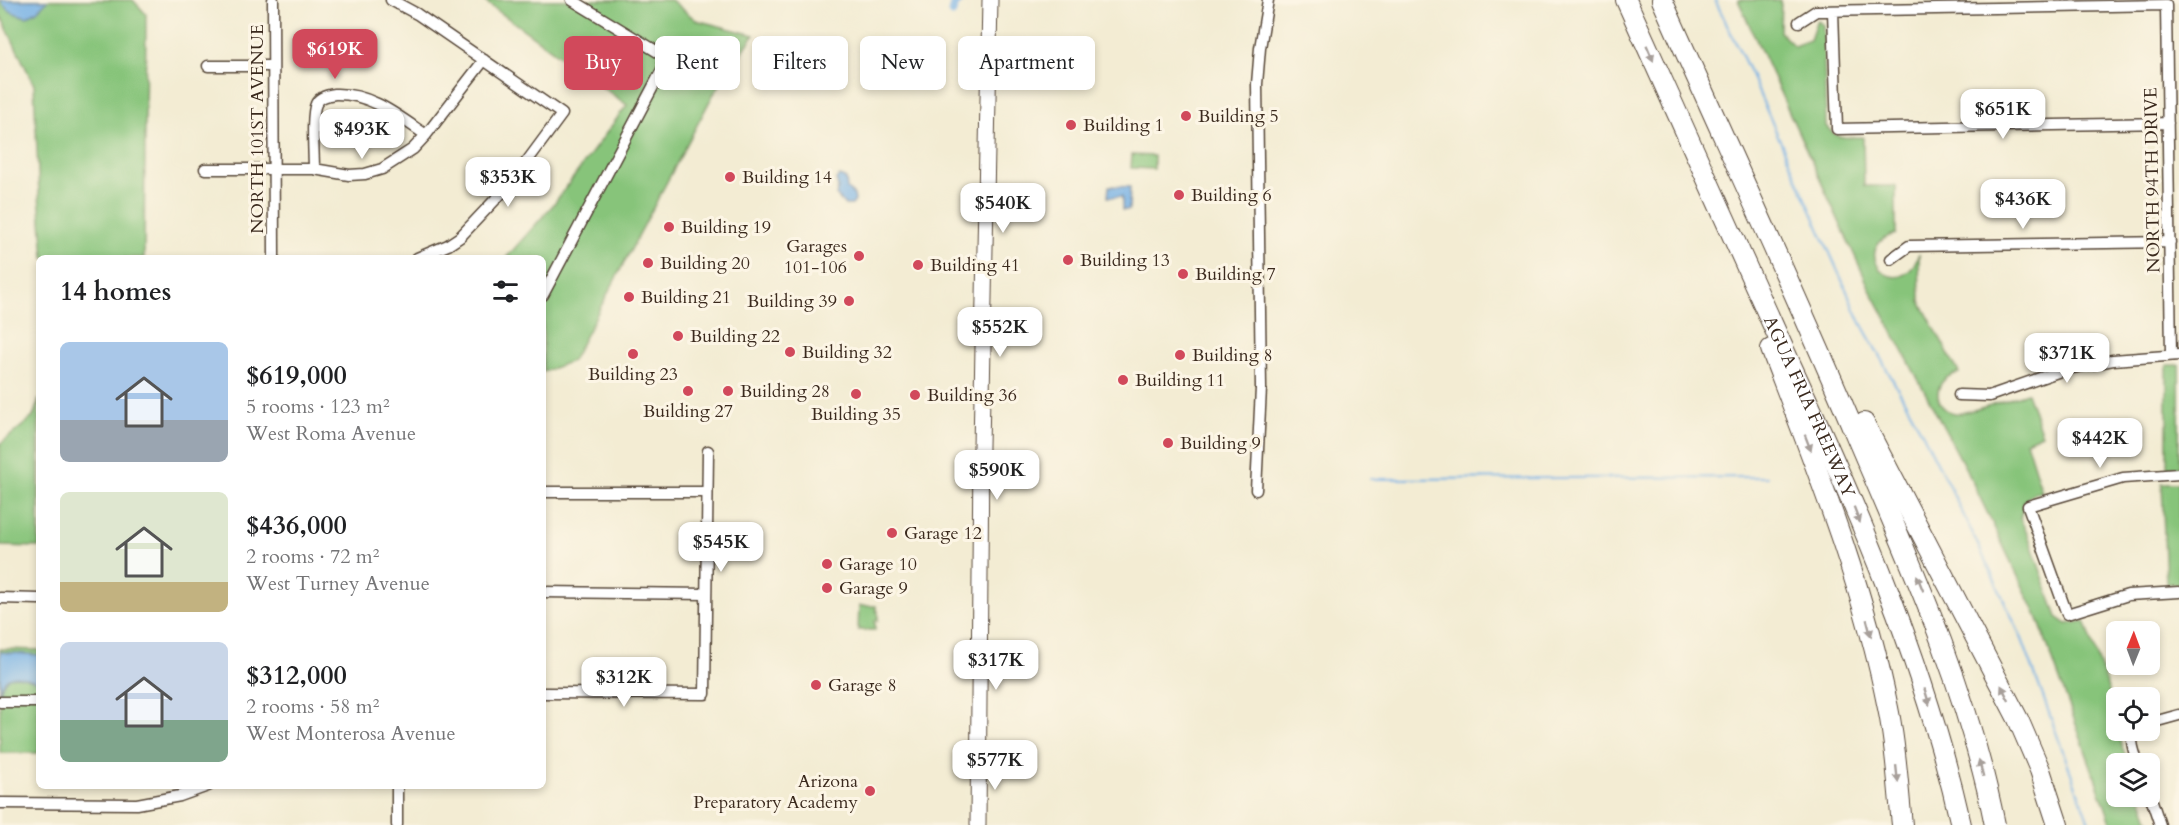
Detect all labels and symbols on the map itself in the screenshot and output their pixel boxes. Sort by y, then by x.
street label: NORTH 101ST AVENUE [245,24,270,234]
pin: $619K [293,29,377,80]
one-way arrow [1645,45,1655,63]
street label: NORTH 94TH DRIVE [2138,87,2167,273]
pin: $651K [1961,89,2045,140]
place label: Building 5 [1198,104,1279,129]
pin: $493K [320,109,404,160]
marker: Building 5 [1179,109,1193,123]
place label: Building 1 [1083,113,1164,138]
marker: Building 1 [1064,118,1078,132]
pin: $353K [466,157,550,208]
place label: Building 14 [742,165,832,190]
marker: Building 14 [723,170,737,184]
pin: $436K [1981,179,2065,230]
pin: $540K [961,183,1045,234]
place label: Building 6 [1191,183,1272,208]
marker: Building 6 [1172,188,1186,202]
place label: Building 19 [681,215,771,240]
marker: Building 19 [662,220,676,234]
place label: Garages 101-106 [784,234,847,280]
place label: Building 13 [1080,248,1170,273]
marker: Garages 101-106 [852,249,866,263]
place label: Building 20 [660,251,750,276]
place label: Building 41 [930,253,1020,278]
marker: Building 13 [1061,253,1075,267]
marker: Building 20 [641,256,655,270]
marker: Building 41 [911,258,925,272]
place label: Building 7 [1195,262,1276,287]
marker: Building 7 [1176,267,1190,281]
place label: Building 21 [641,285,731,310]
place label: Building 39 [747,289,837,314]
marker: Building 21 [622,290,636,304]
marker: Building 39 [842,294,856,308]
pin: $552K [958,307,1042,358]
street label: AGUA FRIA FREEWAY [1757,312,1861,502]
place label: Building 22 [690,324,780,349]
marker: Building 22 [671,329,685,343]
pin: $371K [2025,333,2109,384]
place label: Building 32 [802,340,892,365]
place label: Building 8 [1192,343,1273,368]
marker: Building 32 [783,345,797,359]
marker: Building 23 [626,347,640,361]
marker: Building 8 [1173,348,1187,362]
place label: Building 23 [588,362,678,387]
place label: Building 11 [1135,368,1225,393]
marker: Building 11 [1116,373,1130,387]
place label: Building 28 [740,379,830,404]
place label: Building 36 [927,383,1017,408]
marker: Building 27 [681,384,695,398]
marker: Building 28 [721,384,735,398]
marker: Building 35 [849,387,863,401]
marker: Building 36 [908,388,922,402]
place label: Building 27 [643,399,733,424]
place label: Building 35 [811,402,901,427]
pin: $442K [2058,418,2142,469]
place label: Building 9 [1180,431,1261,456]
one-way arrow [1803,434,1813,452]
marker: Building 9 [1161,436,1175,450]
pin: $590K [955,450,1039,501]
one-way arrow [1853,506,1862,524]
place label: Garage 12 [904,521,982,546]
pin: $545K [679,522,763,573]
marker: Garage 12 [885,526,899,540]
place label: Garage 10 [839,552,917,577]
marker: Garage 10 [820,557,834,571]
one-way arrow [1915,574,1925,592]
place label: Garage 9 [839,576,908,601]
marker: Garage 9 [820,581,834,595]
one-way arrow [1865,619,1874,637]
north arrow [2106,621,2160,675]
pin: $317K [954,640,1038,691]
pin: $312K [582,657,666,708]
place label: Garage 8 [828,673,897,698]
marker: Garage 8 [809,678,823,692]
one-way arrow [2000,684,2010,701]
one-way arrow [1923,688,1932,706]
pin: $577K [953,740,1037,791]
one-way arrow [1976,759,1986,777]
one-way arrow [1892,764,1902,783]
place label: Arizona Preparatory Academy [693,769,858,815]
marker: Arizona Preparatory Academy [863,784,877,798]

